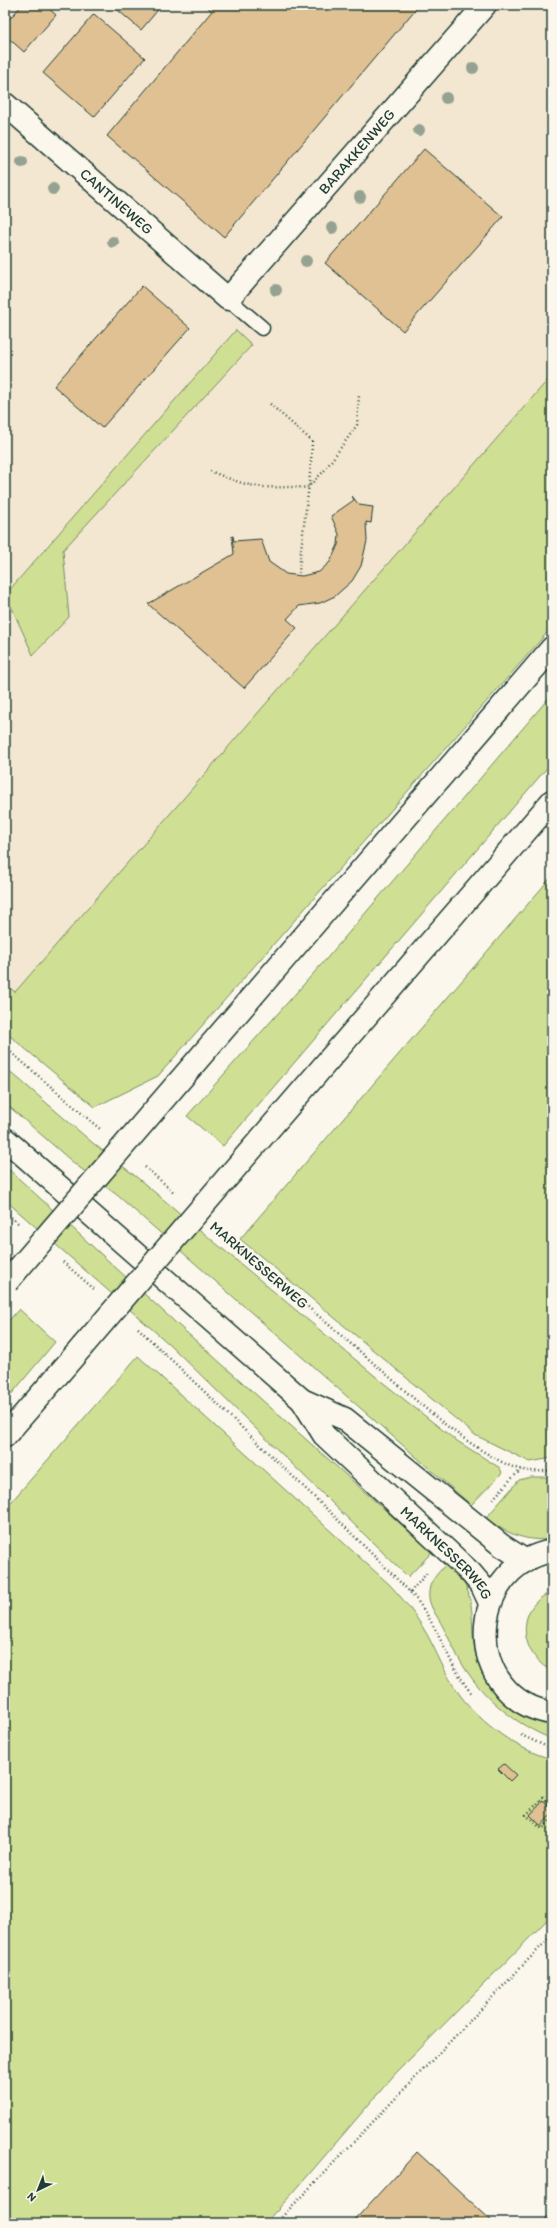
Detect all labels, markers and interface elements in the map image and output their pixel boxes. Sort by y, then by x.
street label: BARAKKENWEG [315,105,399,198]
street label: CANTINEWEG [76,164,157,238]
street label: MARKNESSERWEG [206,1217,312,1313]
street label: MARKNESSERWEG [397,1502,496,1602]
north arrow [18,2170,58,2210]
text: N [24,2190,39,2204]

